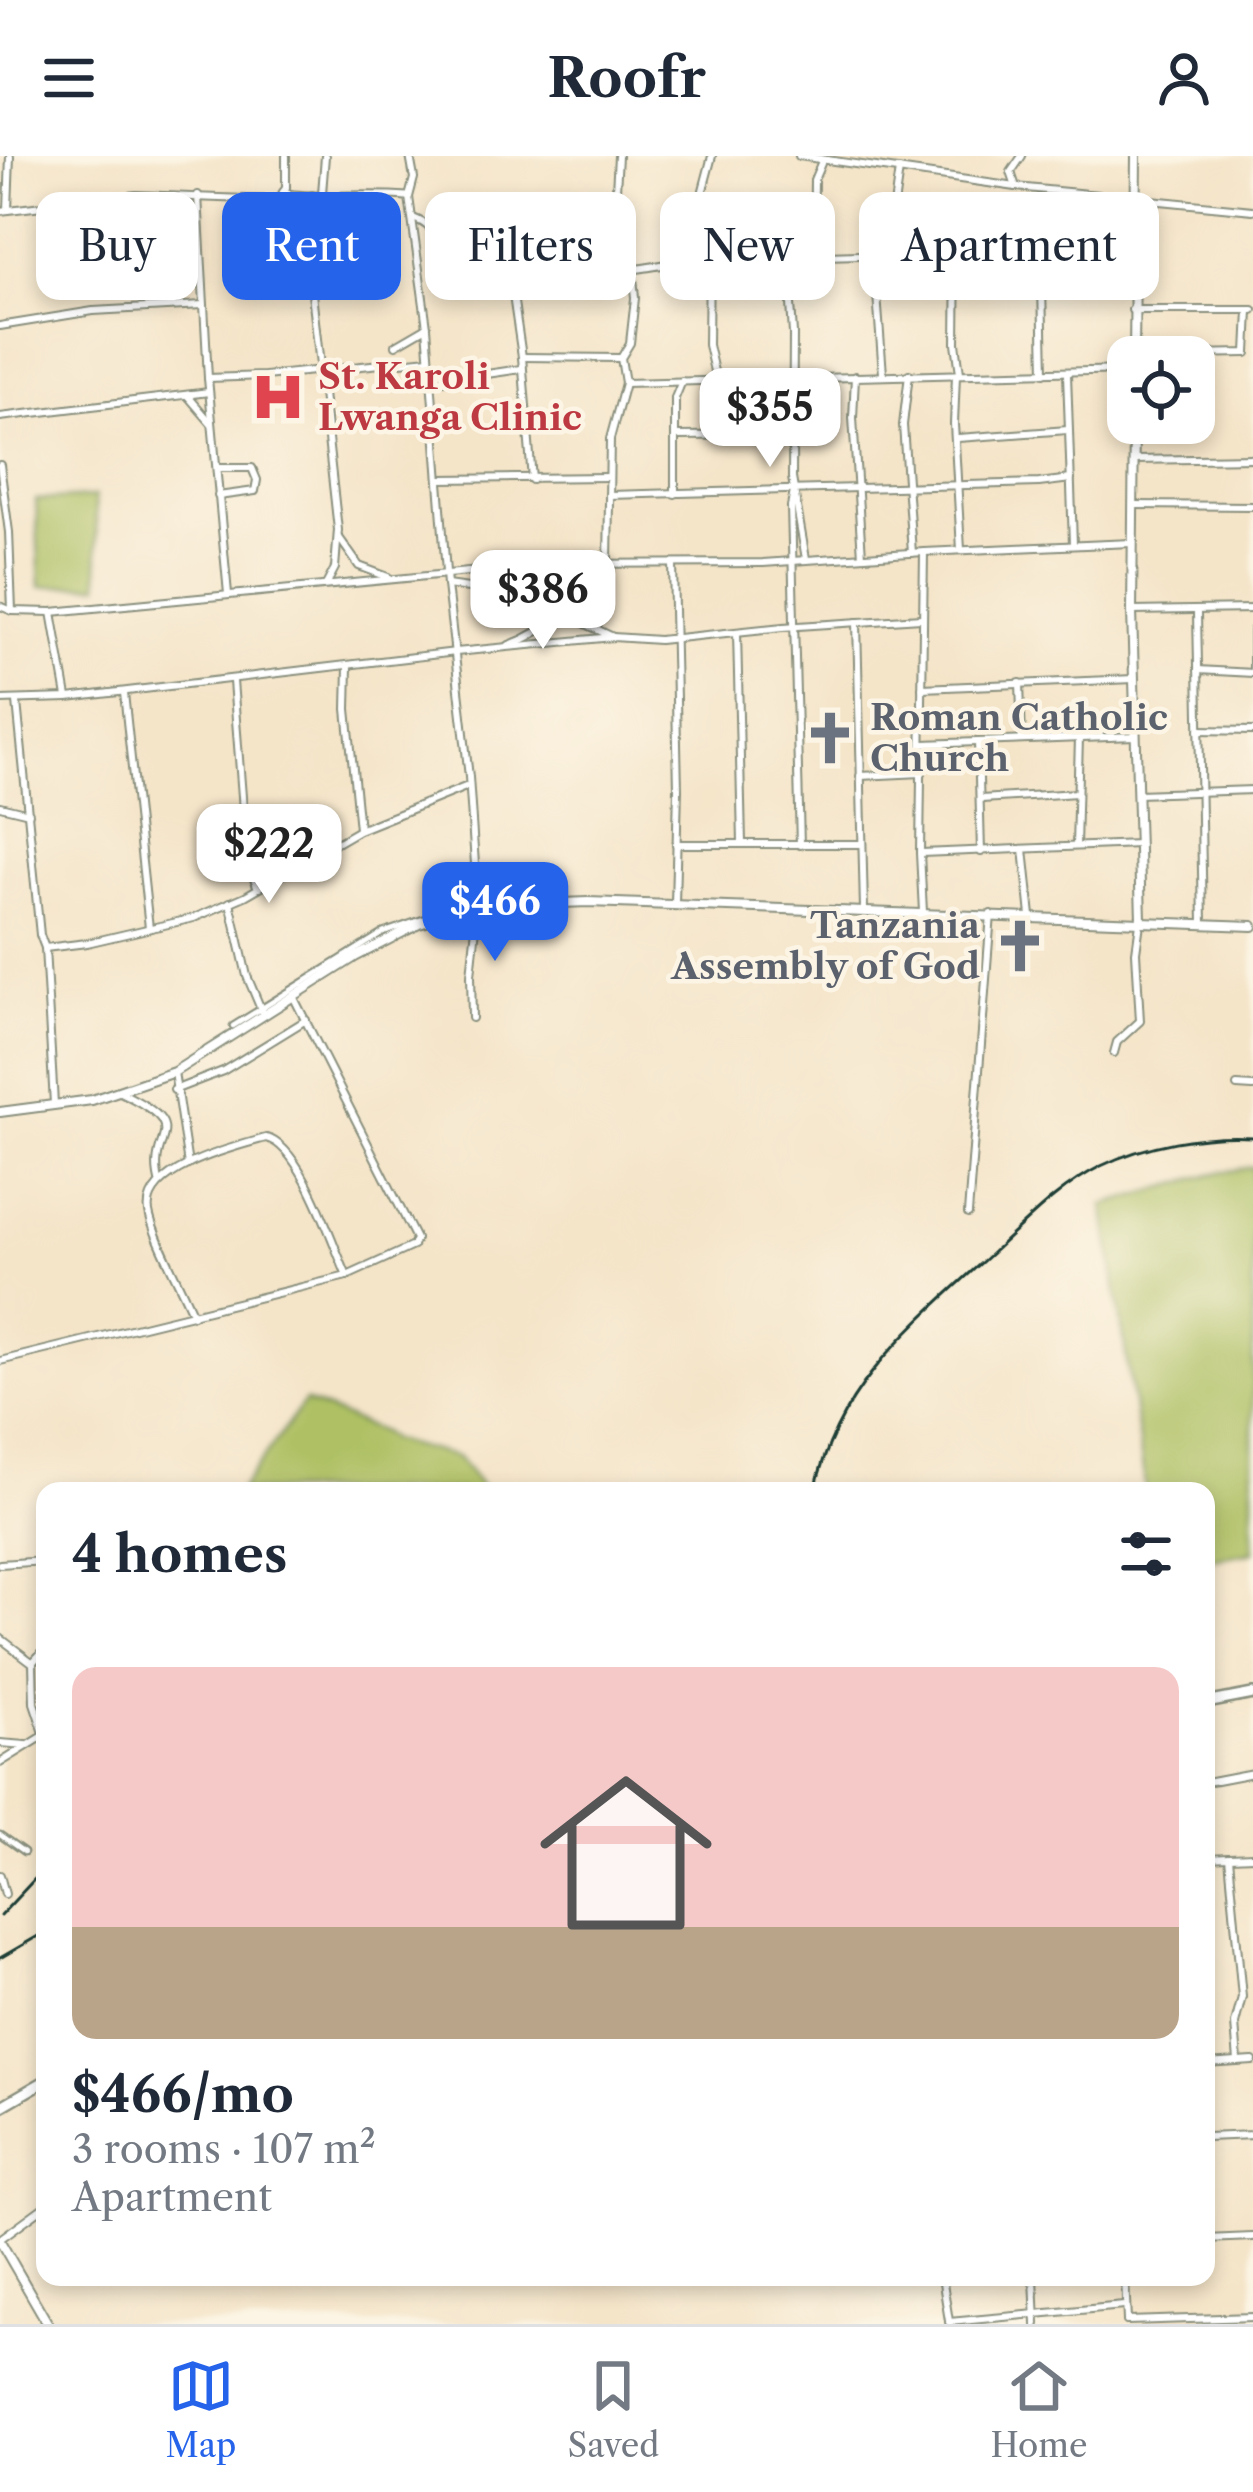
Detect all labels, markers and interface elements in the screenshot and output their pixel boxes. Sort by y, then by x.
icon: menu [36,45,102,111]
text: Roofr [547,45,706,111]
icon: person [1151,45,1217,111]
chip: Buy [36,192,198,300]
chip: Rent [222,192,401,300]
chip: Filters [425,192,636,300]
chip: New [660,192,835,300]
chip: Apartment [859,192,1159,300]
map controls [1107,336,1215,444]
button: locate [1107,336,1215,444]
place label: St. Karoli Lwanga Clinic [318,354,582,439]
hospital icon: St. Karoli Lwanga Clinic [249,368,307,426]
pin: $355 [699,368,841,470]
text: $355 [727,383,813,431]
pin: $386 [472,550,614,652]
text: $386 [497,565,589,613]
place label: Roman Catholic Church [870,695,1168,780]
church icon: Roman Catholic Church [801,709,859,767]
pin: $222 [198,804,340,906]
text: $222 [224,819,314,867]
pin: $466 [424,862,566,964]
text: $466 [449,877,541,925]
place label: Tanzania Assembly of God [670,903,981,988]
church icon: Tanzania Assembly of God [991,917,1049,975]
icon: filters [1113,1521,1179,1587]
text: 4 homes [72,1523,287,1585]
icon: home [518,1745,734,1961]
text: $466/mo [72,2063,294,2125]
text: 3 rooms · 107 m² [72,2125,376,2173]
text: Apartment [72,2173,272,2221]
tab: Map [166,2353,236,2466]
tab: Saved [568,2353,659,2466]
tab: Home [990,2353,1087,2466]

